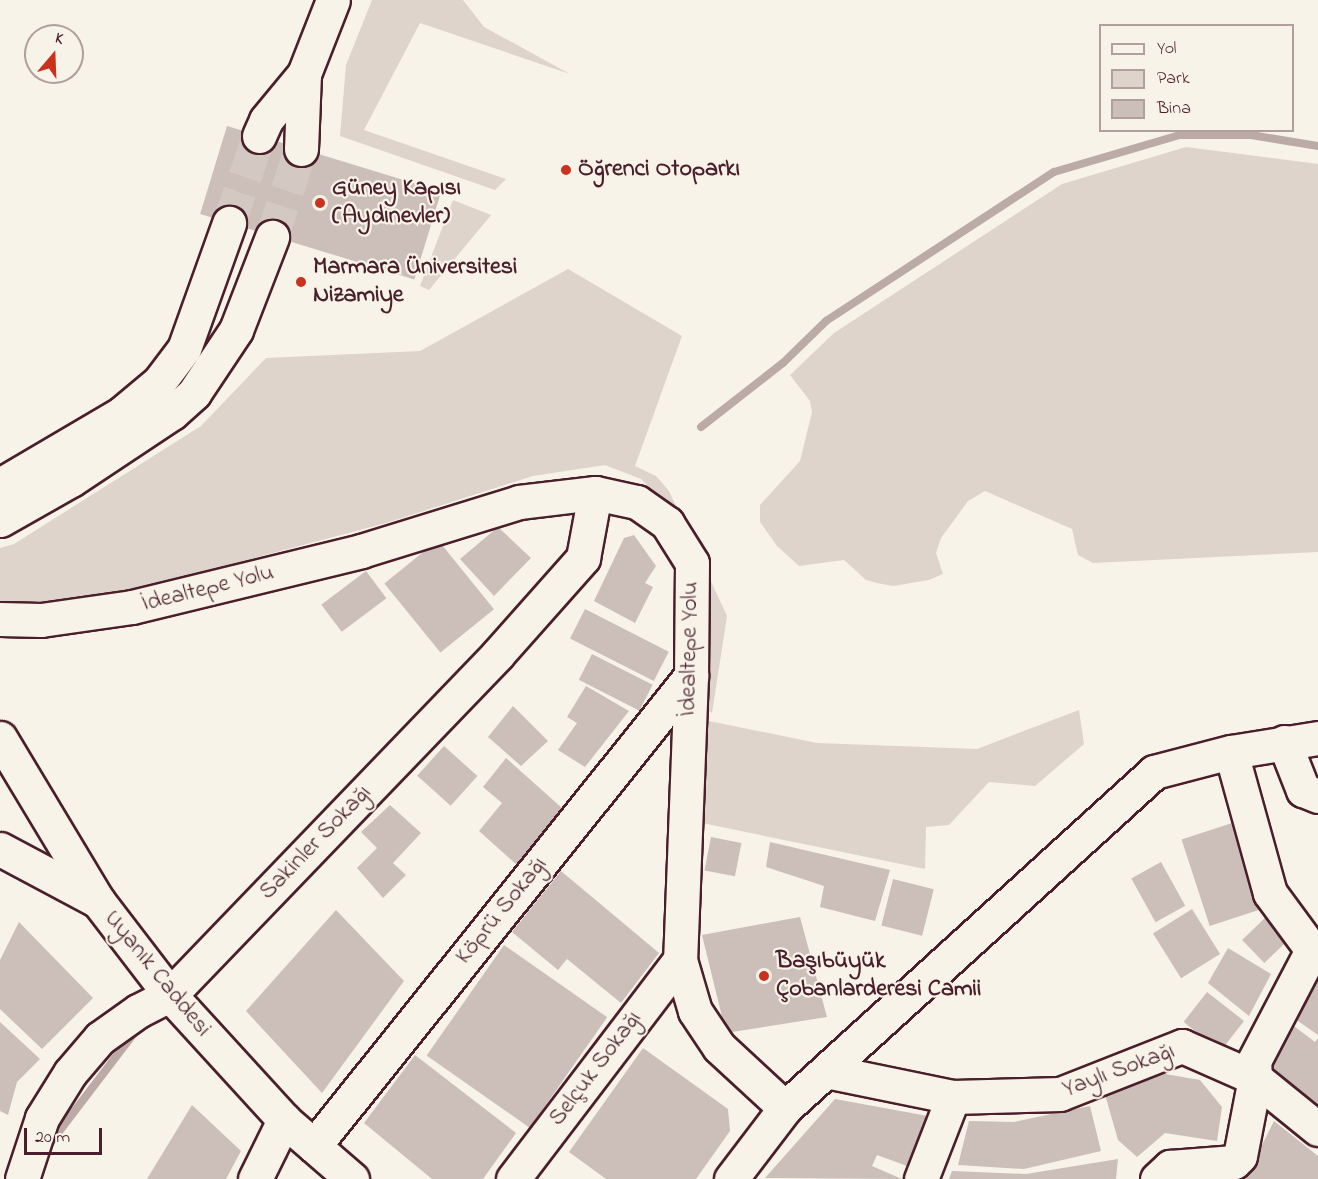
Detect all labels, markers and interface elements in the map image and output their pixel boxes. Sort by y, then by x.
north arrow [24,24,84,84]
legend [1099,24,1294,132]
text: K [52,26,67,51]
text: Yol [1157,36,1177,62]
text: Park [1157,66,1190,92]
text: Bina [1157,96,1191,122]
place label: Öğrenci Otoparkı [578,156,740,184]
marker: Öğrenci Otoparkı [559,163,573,177]
place label: Güney Kapısı (Aydınevler) [332,175,461,231]
marker: Güney Kapısı (Aydınevler) [313,196,327,210]
place label: Marmara Üniversitesi Nizamiye [313,254,517,310]
marker: Marmara Üniversitesi Nizamiye [294,275,308,289]
street label: İdealtepe Yolu [139,559,277,619]
street label: İdealtepe Yolu [674,581,706,717]
street label: Sakinler Sokağı [254,779,378,907]
street label: Köprü Sokağı [450,851,554,971]
street label: Uyanık Caddesi [97,905,217,1043]
place label: Başıbüyük Çobanlarderesi Camii [776,948,981,1004]
marker: Başıbüyük Çobanlarderesi Camii [757,969,771,983]
street label: Selçuk Sokağı [543,1006,649,1132]
street label: Yaylı Sokağı [1059,1037,1179,1105]
scale bar [27,1116,105,1154]
text: 20 m [35,1125,70,1151]

